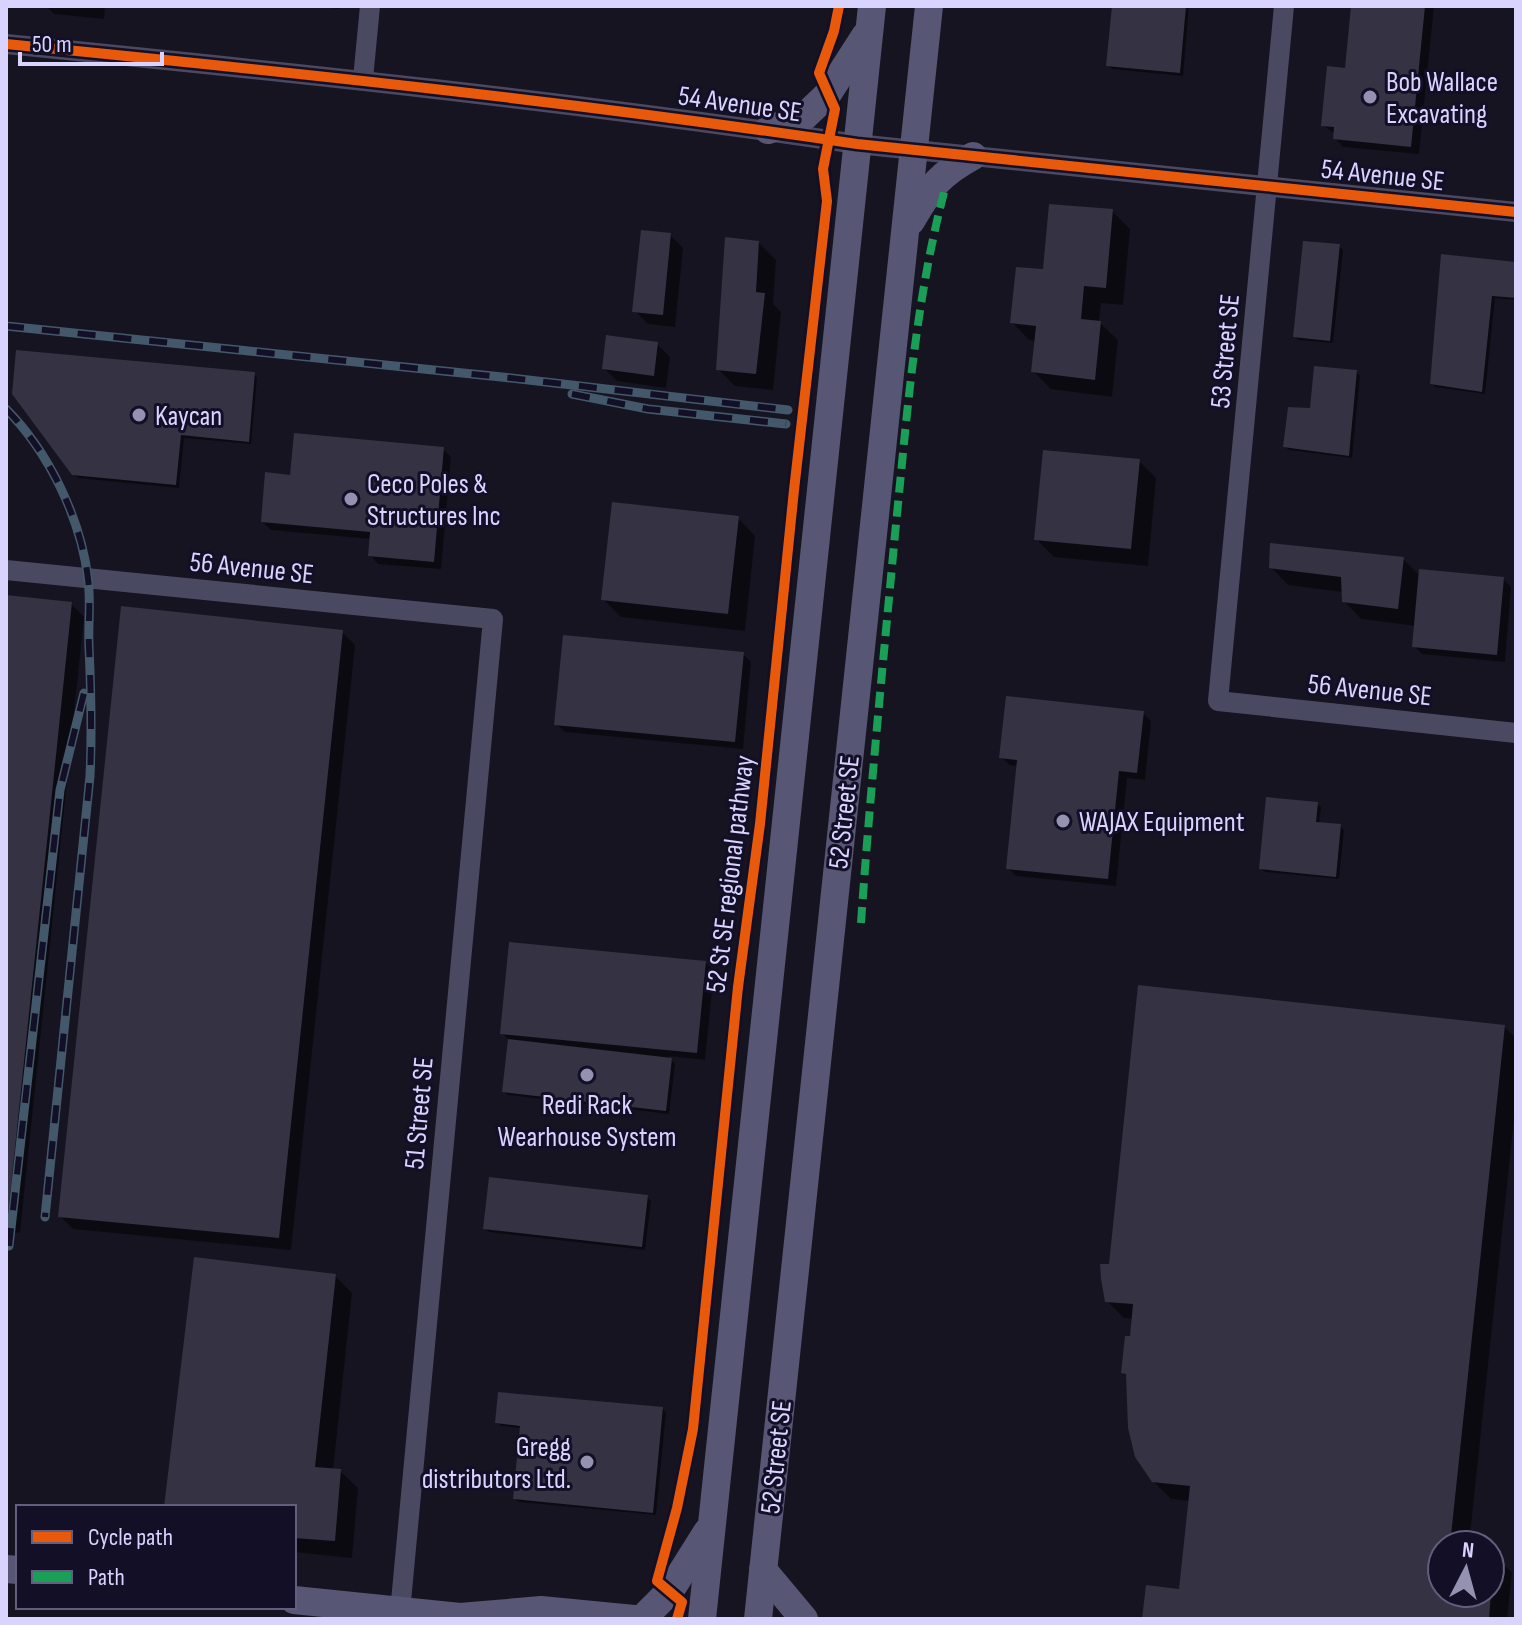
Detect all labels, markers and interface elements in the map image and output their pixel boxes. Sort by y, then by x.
scale bar [20,16,162,66]
text: 50 m [32,30,72,59]
place label: Bob Wallace Excavating [1386,66,1498,131]
street label: 54 Avenue SE [676,80,803,129]
marker: Bob Wallace Excavating [1361,88,1379,106]
street label: 54 Avenue SE [1320,153,1446,198]
street label: 53 Street SE [1204,293,1247,410]
place label: Kaycan [155,400,222,433]
marker: Kaycan [130,406,148,424]
place label: Ceco Poles & Structures Inc [367,468,501,533]
marker: Ceco Poles & Structures Inc [342,490,360,508]
street label: 56 Avenue SE [188,546,315,591]
street label: 56 Avenue SE [1306,668,1433,713]
street label: 52 St SE regional pathway [700,753,761,995]
street label: 52 Street SE [822,754,867,871]
place label: WAJAX Equipment [1079,806,1245,839]
marker: WAJAX Equipment [1054,812,1072,830]
street label: 51 Street SE [398,1056,441,1171]
marker: Redi Rack Wearhouse System [578,1066,596,1084]
place label: Redi Rack Wearhouse System [497,1089,677,1154]
street label: 52 Street SE [754,1399,799,1516]
place label: Gregg distributors Ltd. [422,1431,571,1496]
marker: Gregg distributors Ltd. [578,1453,596,1471]
legend [16,1505,296,1609]
text: Cycle path [88,1523,173,1552]
north arrow [1426,1529,1506,1609]
text: N [1461,1537,1475,1565]
text: Path [88,1563,125,1592]

